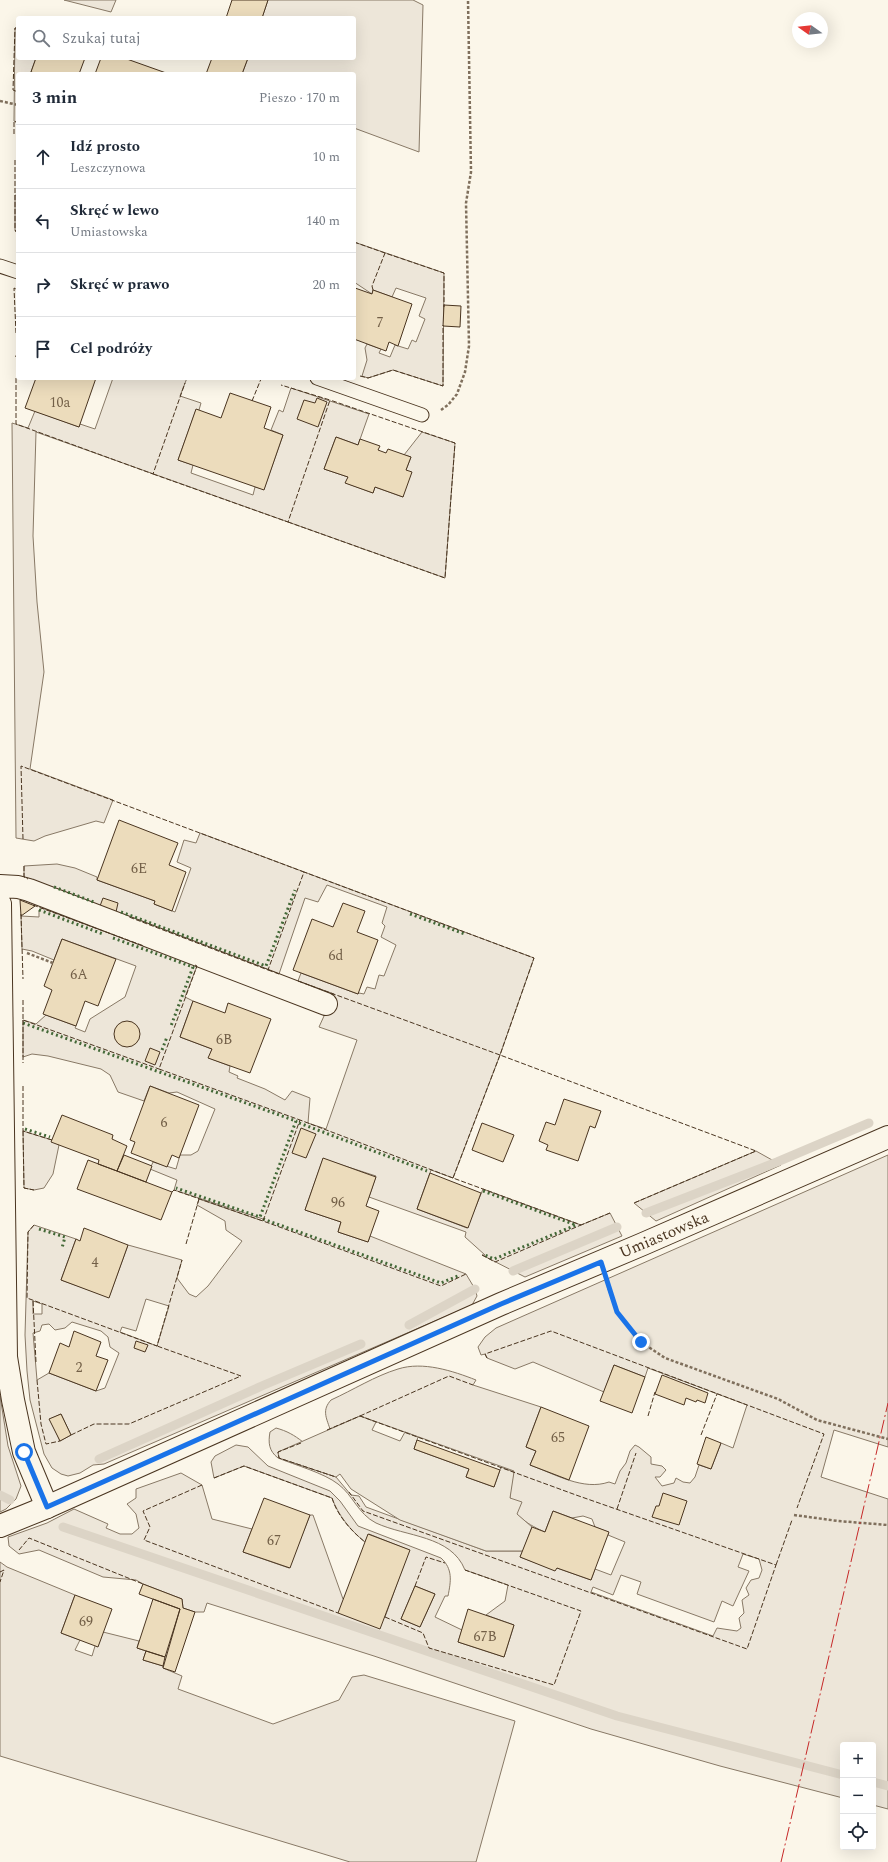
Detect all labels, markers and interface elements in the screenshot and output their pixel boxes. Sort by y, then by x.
north arrow [792,12,828,48]
search box [16,16,356,60]
icon: search [30,27,52,49]
text: Szukaj tutaj [62,27,141,50]
text: 3 min [32,85,77,111]
text: Pieszo · 170 m [259,88,340,108]
text: Idź prosto [70,135,140,158]
icon: ahead [32,146,54,168]
text: 10 m [313,147,340,167]
text: Leszczynowa [70,158,146,178]
text: Skręć w lewo [70,199,159,222]
icon: left [32,210,54,232]
text: 140 m [306,211,340,231]
text: Umiastowska [70,222,148,242]
text: Skręć w prawo [70,273,169,296]
icon: right [32,274,54,296]
text: 20 m [313,275,340,295]
house number: 7 [377,312,384,333]
text: Cel podróży [70,337,152,360]
icon: arrive [32,338,54,360]
house number: 10a [50,392,71,413]
house number: 6E [131,858,147,879]
house number: 6d [329,945,344,966]
house number: 6A [70,964,88,985]
house number: 6B [216,1029,232,1050]
house number: 6 [161,1112,168,1133]
house number: 96 [331,1192,345,1213]
street label: Umiastowska [615,1205,713,1265]
house number: 4 [92,1252,99,1273]
route end [632,1333,650,1351]
house number: 2 [76,1357,83,1378]
house number: 65 [551,1427,565,1448]
route start [15,1443,33,1461]
house number: 67 [267,1530,281,1551]
house number: 69 [79,1611,93,1632]
house number: 67B [473,1626,497,1647]
map controls [840,1742,876,1850]
button: + [840,1742,876,1778]
button: − [840,1778,876,1814]
button: locate [840,1814,876,1850]

